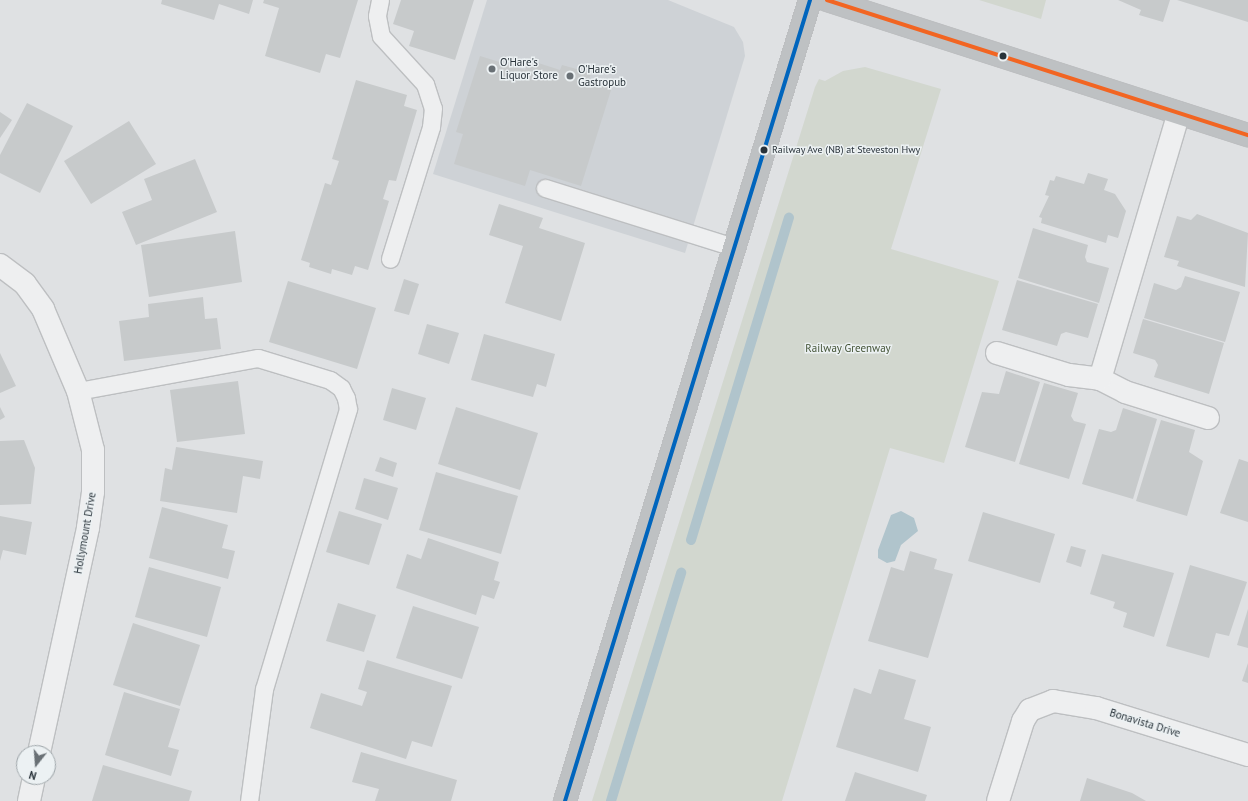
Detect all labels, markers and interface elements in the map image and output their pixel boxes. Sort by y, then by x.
unlabelled marker [998,51,1008,61]
place label: O'Hare's Liquor Store [500,56,558,82]
place label: O'Hare's Gastropub [578,63,626,89]
marker: O'Hare's Liquor Store [487,64,497,74]
marker: O'Hare's Gastropub [565,71,575,81]
place label: Railway Ave (NB) at Steveston Hwy [772,144,921,156]
marker: Railway Ave (NB) at Steveston Hwy [759,145,769,155]
park label: Railway Greenway [805,341,891,355]
street label: Hollymount Drive [71,491,99,575]
street label: Bonavista Drive [1108,706,1182,740]
north arrow [16,745,56,785]
text: N [27,768,38,783]

